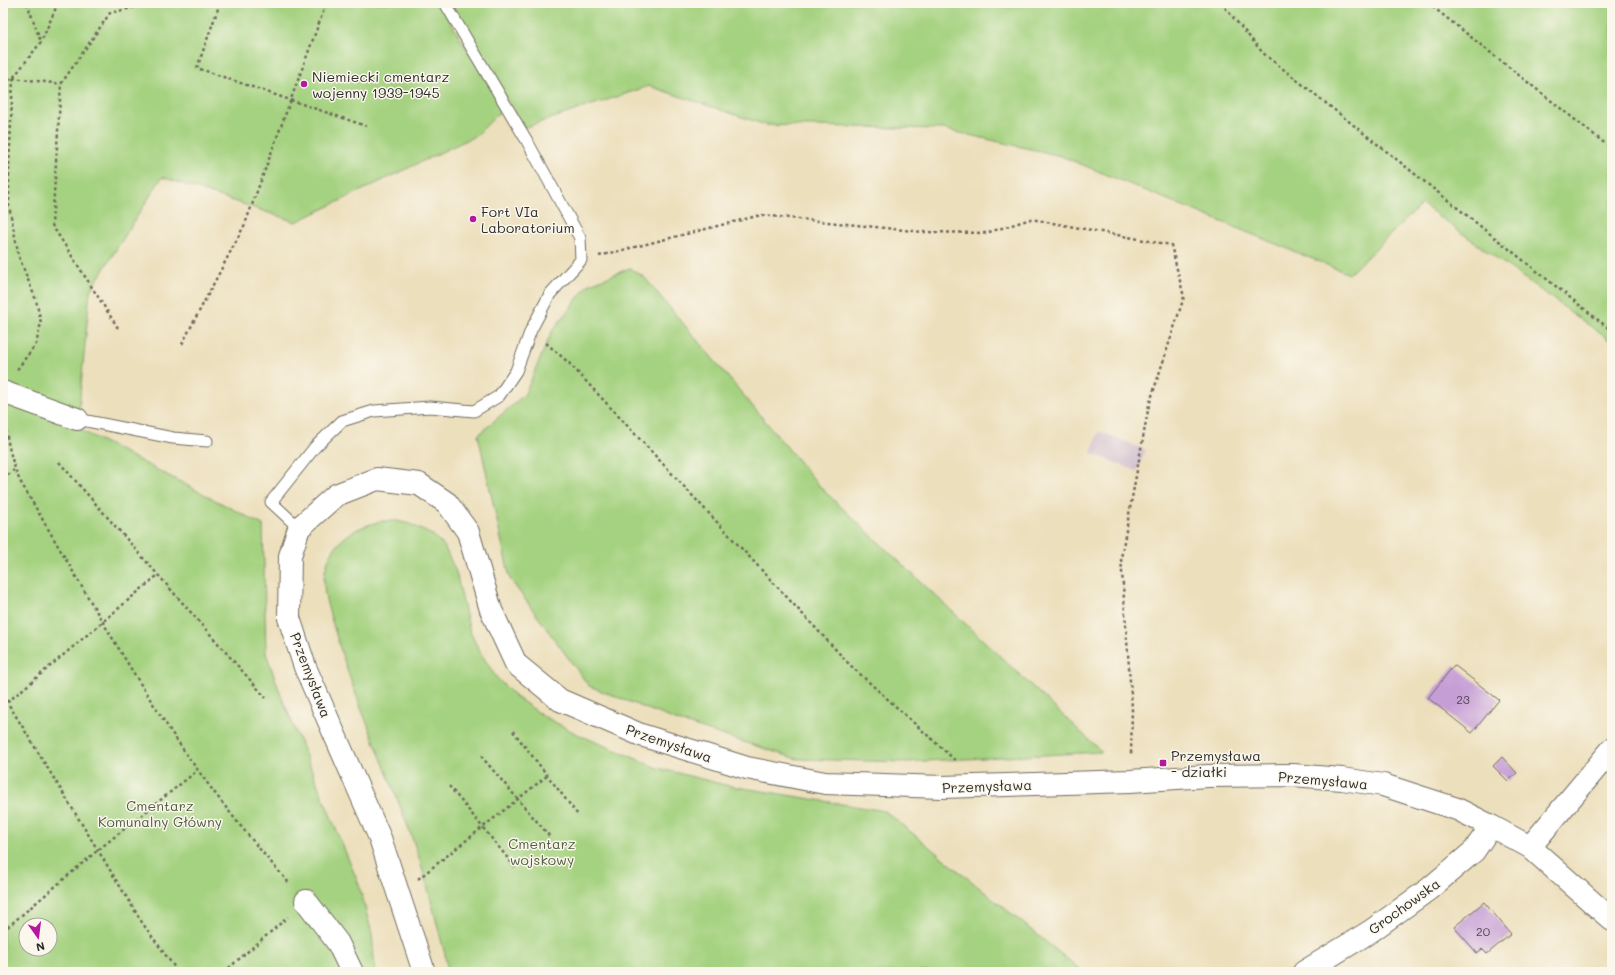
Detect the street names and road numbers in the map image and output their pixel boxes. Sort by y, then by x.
street label: Przemysława [286,630,336,720]
street label: Przemysława [623,719,715,767]
street label: Przemysława [1277,767,1369,793]
street label: Przemysława [942,775,1032,797]
street label: Grochowska [1364,874,1444,938]

